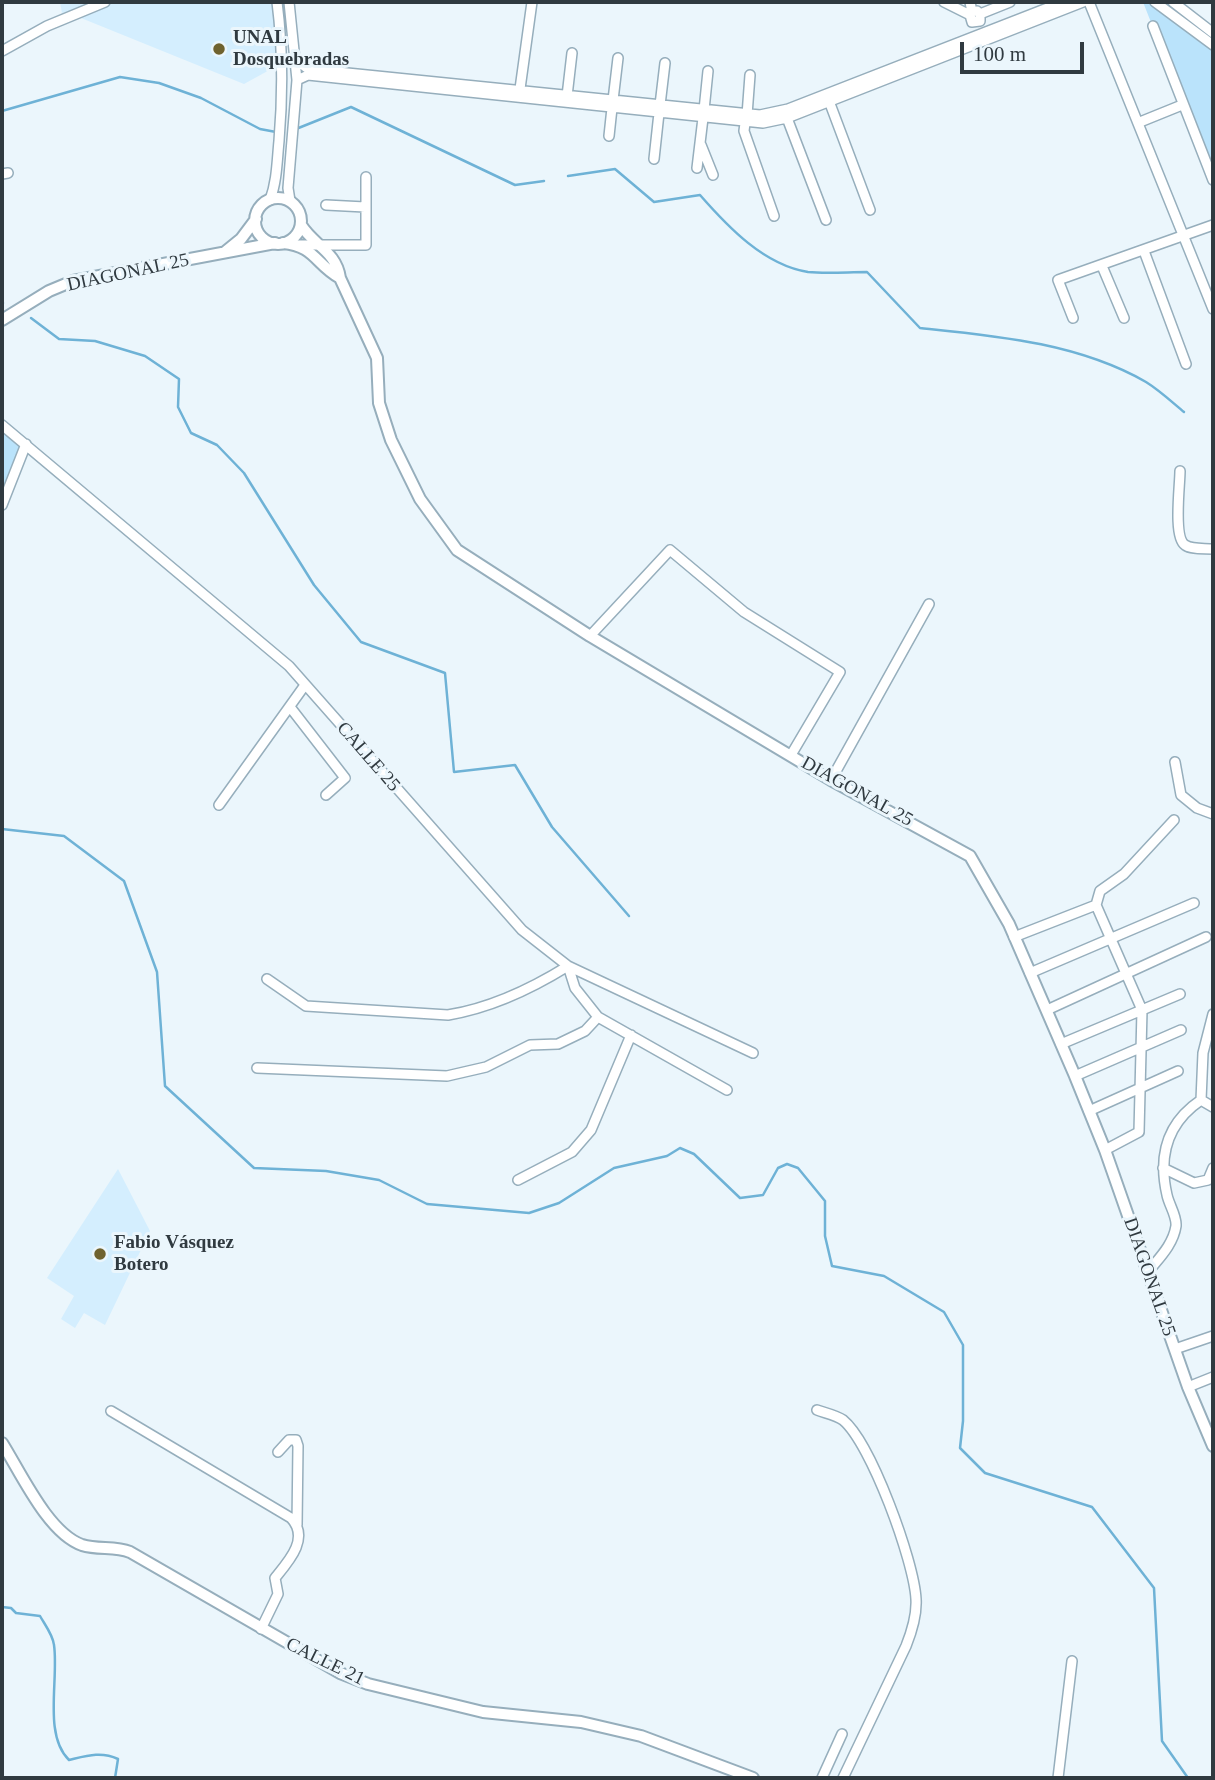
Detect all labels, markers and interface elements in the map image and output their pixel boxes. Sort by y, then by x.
place label: UNAL Dosquebradas [233,27,349,71]
scale bar [963,28,1087,72]
marker: UNAL Dosquebradas [211,41,227,57]
text: 100 m [973,42,1026,66]
street label: DIAGONAL 25 [65,249,191,297]
street label: CALLE 25 [332,717,404,797]
street label: DIAGONAL 25 [797,752,917,832]
street label: DIAGONAL 25 [1118,1215,1180,1339]
place label: Fabio Vásquez Botero [114,1232,234,1276]
marker: Fabio Vásquez Botero [92,1246,108,1262]
street label: CALLE 21 [282,1633,368,1691]

